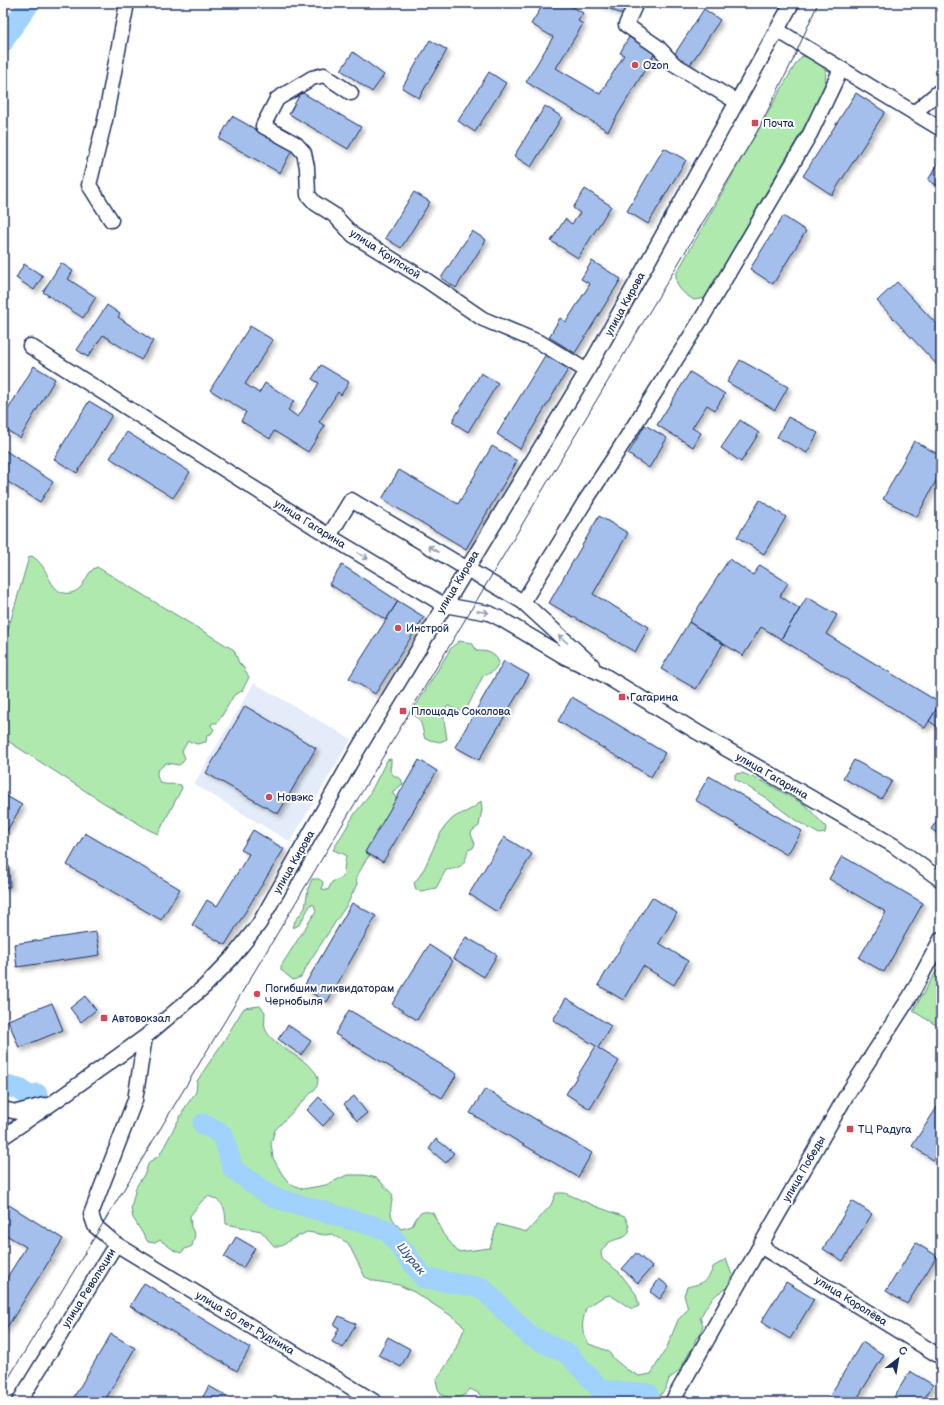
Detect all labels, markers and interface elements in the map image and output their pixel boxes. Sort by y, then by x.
place label: Ozon [643,59,669,72]
marker: Ozon [630,60,640,70]
place label: Почта [763,117,795,130]
marker: Почта [750,118,760,128]
street label: улица Крупской [347,226,423,282]
street label: улица Кирова [602,269,648,338]
street label: улица Гагарина [272,497,348,551]
one-way arrow [427,544,439,552]
street label: улица Кирова [434,548,482,616]
one-way arrow [357,553,369,561]
one-way arrow [476,608,489,616]
place label: Инстрой [406,622,449,635]
marker: Инстрой [393,623,403,633]
one-way arrow [558,634,568,643]
place label: Гагарина [630,691,679,704]
marker: Гагарина [617,692,627,702]
place label: Площадь Соколова [411,705,511,718]
marker: Площадь Соколова [398,706,408,716]
street label: улица Гагарина [733,750,811,802]
place label: Новэкс [277,791,314,804]
marker: Новэкс [264,792,274,802]
street label: улица Кирова [271,828,318,896]
place label: Погибшим ликвидаторам Чернобыля [265,982,394,1008]
marker: Погибшим ликвидаторам Чернобыля [252,989,262,999]
place label: Автовокзал [111,1012,170,1025]
marker: Автовокзал [99,1013,109,1023]
place label: ТЦ Радуга [858,1123,912,1136]
marker: ТЦ Радуга [845,1124,855,1134]
street label: улица Победы [780,1134,828,1204]
water label: Шурак [393,1240,429,1279]
street label: улица Революции [59,1246,119,1330]
street label: улица Королёва [813,1274,890,1329]
street label: улица 50 лет Рудника [193,1288,297,1358]
north arrow [878,1339,918,1379]
text: С [896,1343,910,1359]

